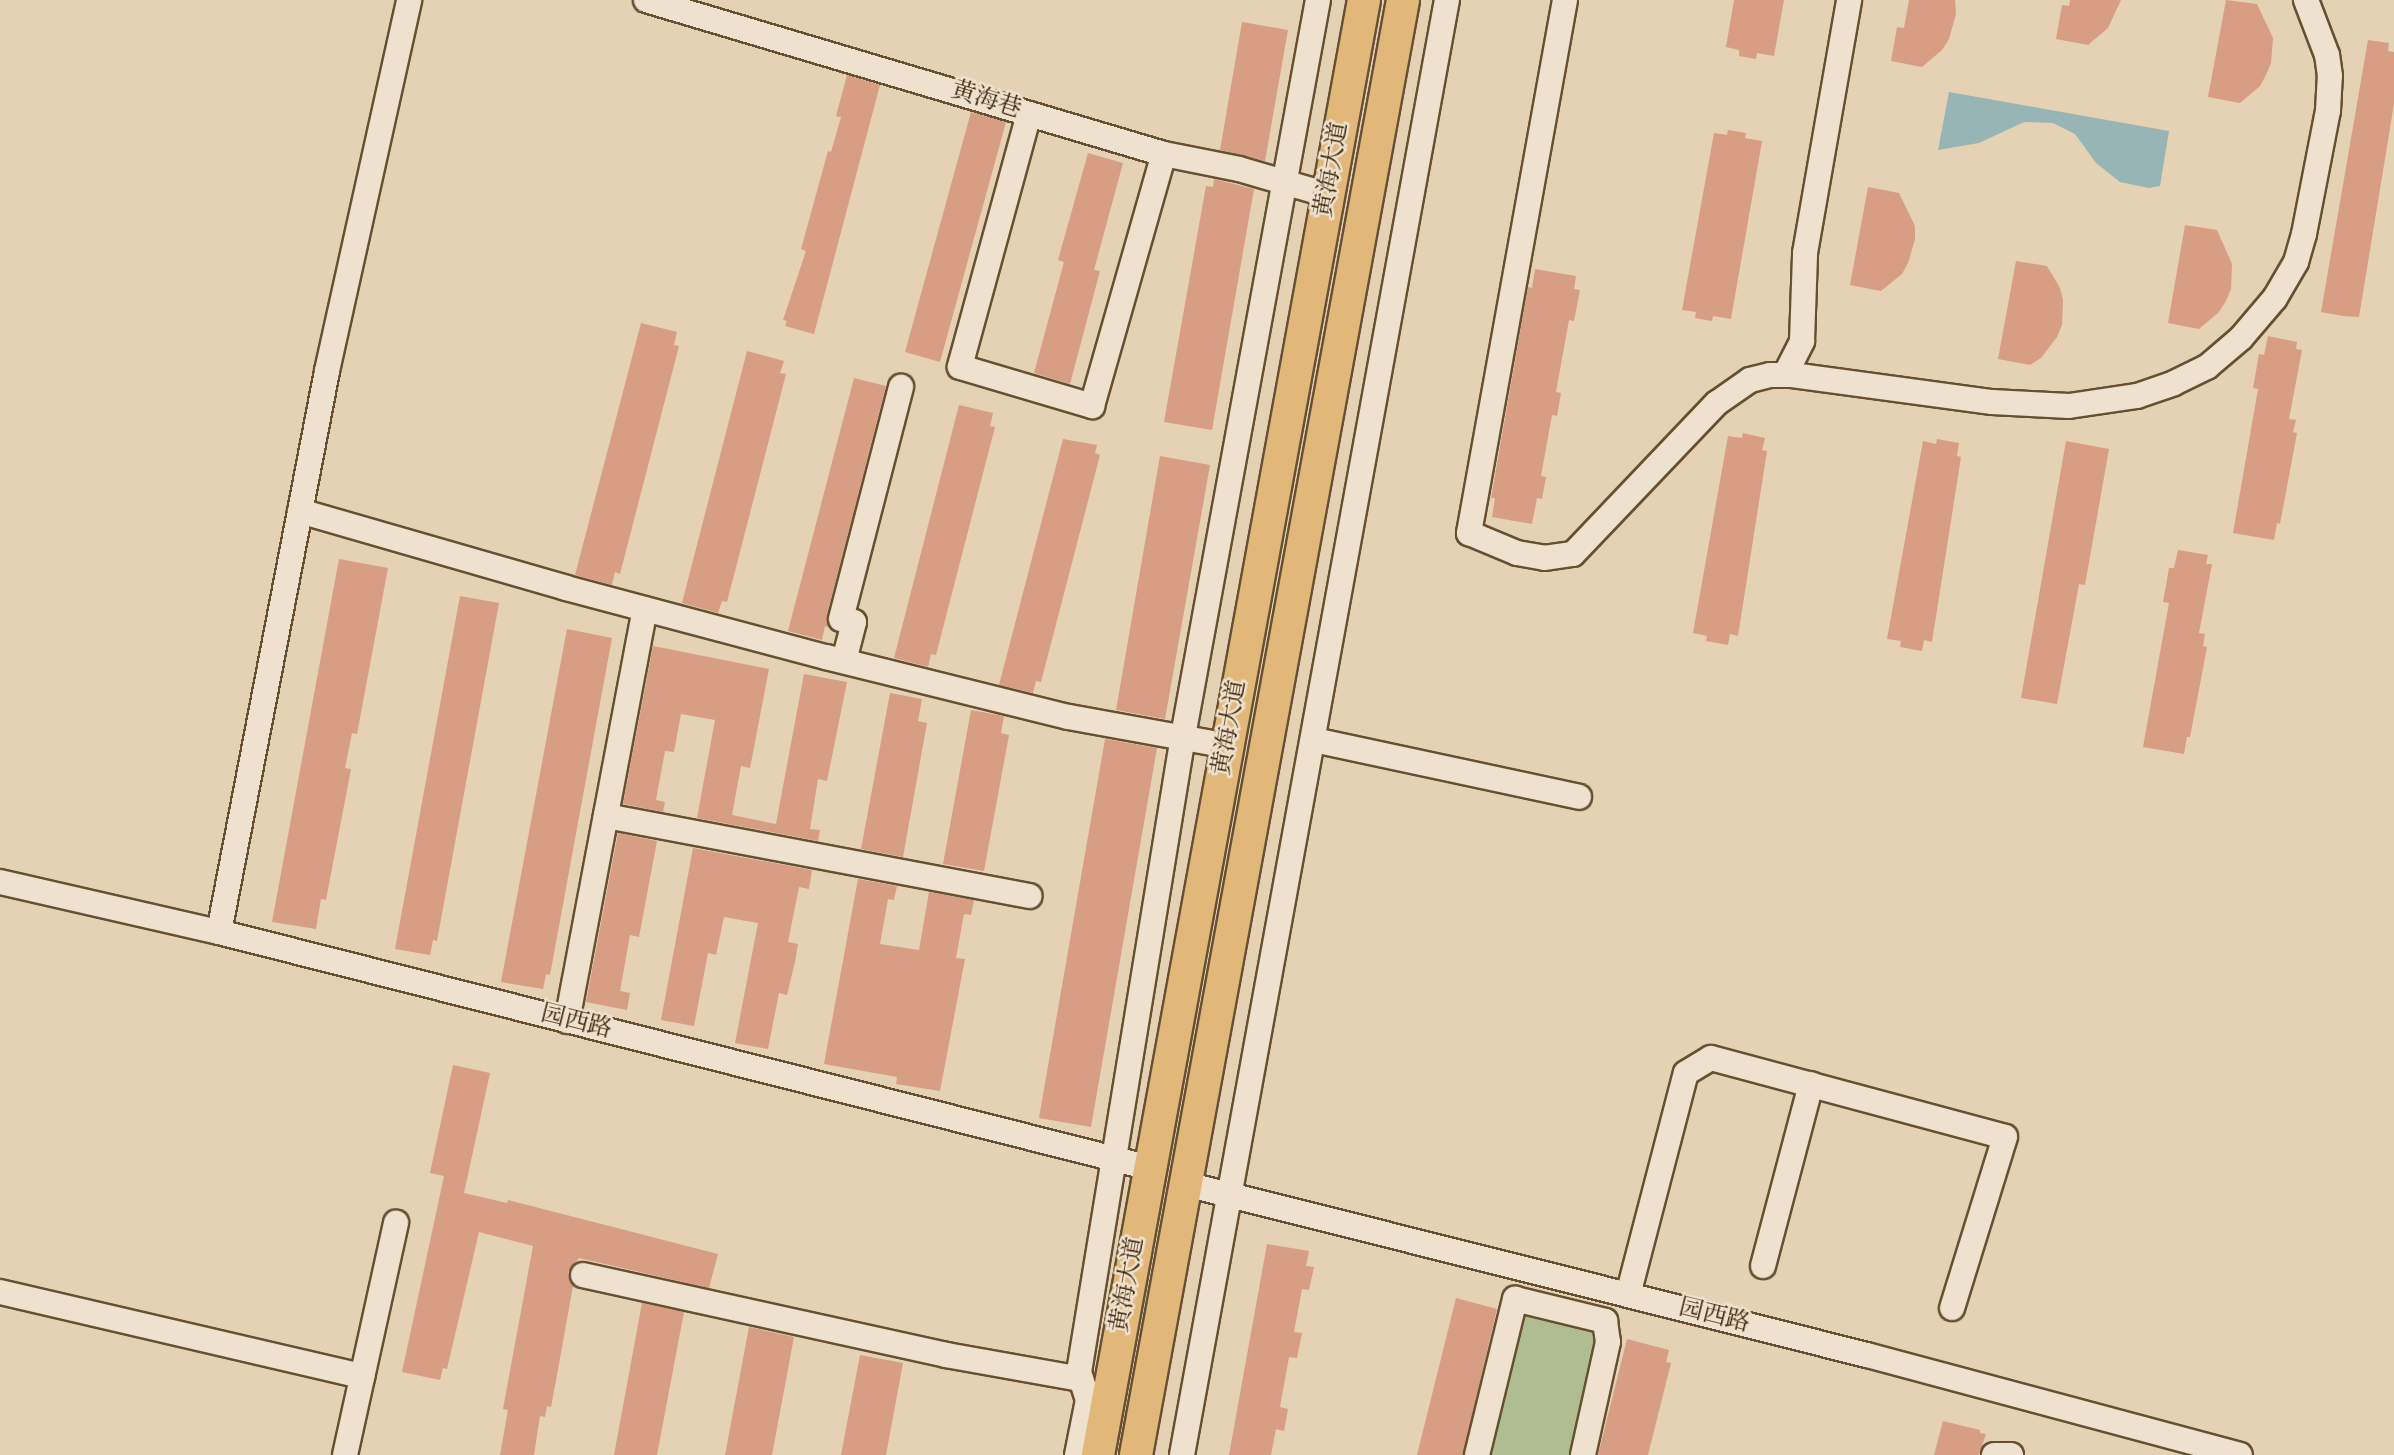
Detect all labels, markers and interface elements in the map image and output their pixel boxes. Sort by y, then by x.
street label: 黄海巷 [947,77,1025,125]
street label: 黄海大道 [1310,120,1356,220]
street label: 黄海大道 [1208,678,1254,778]
street label: 园西路 [538,1000,614,1046]
street label: 黄海大道 [1106,1235,1152,1335]
street label: 园西路 [1676,1294,1752,1340]

